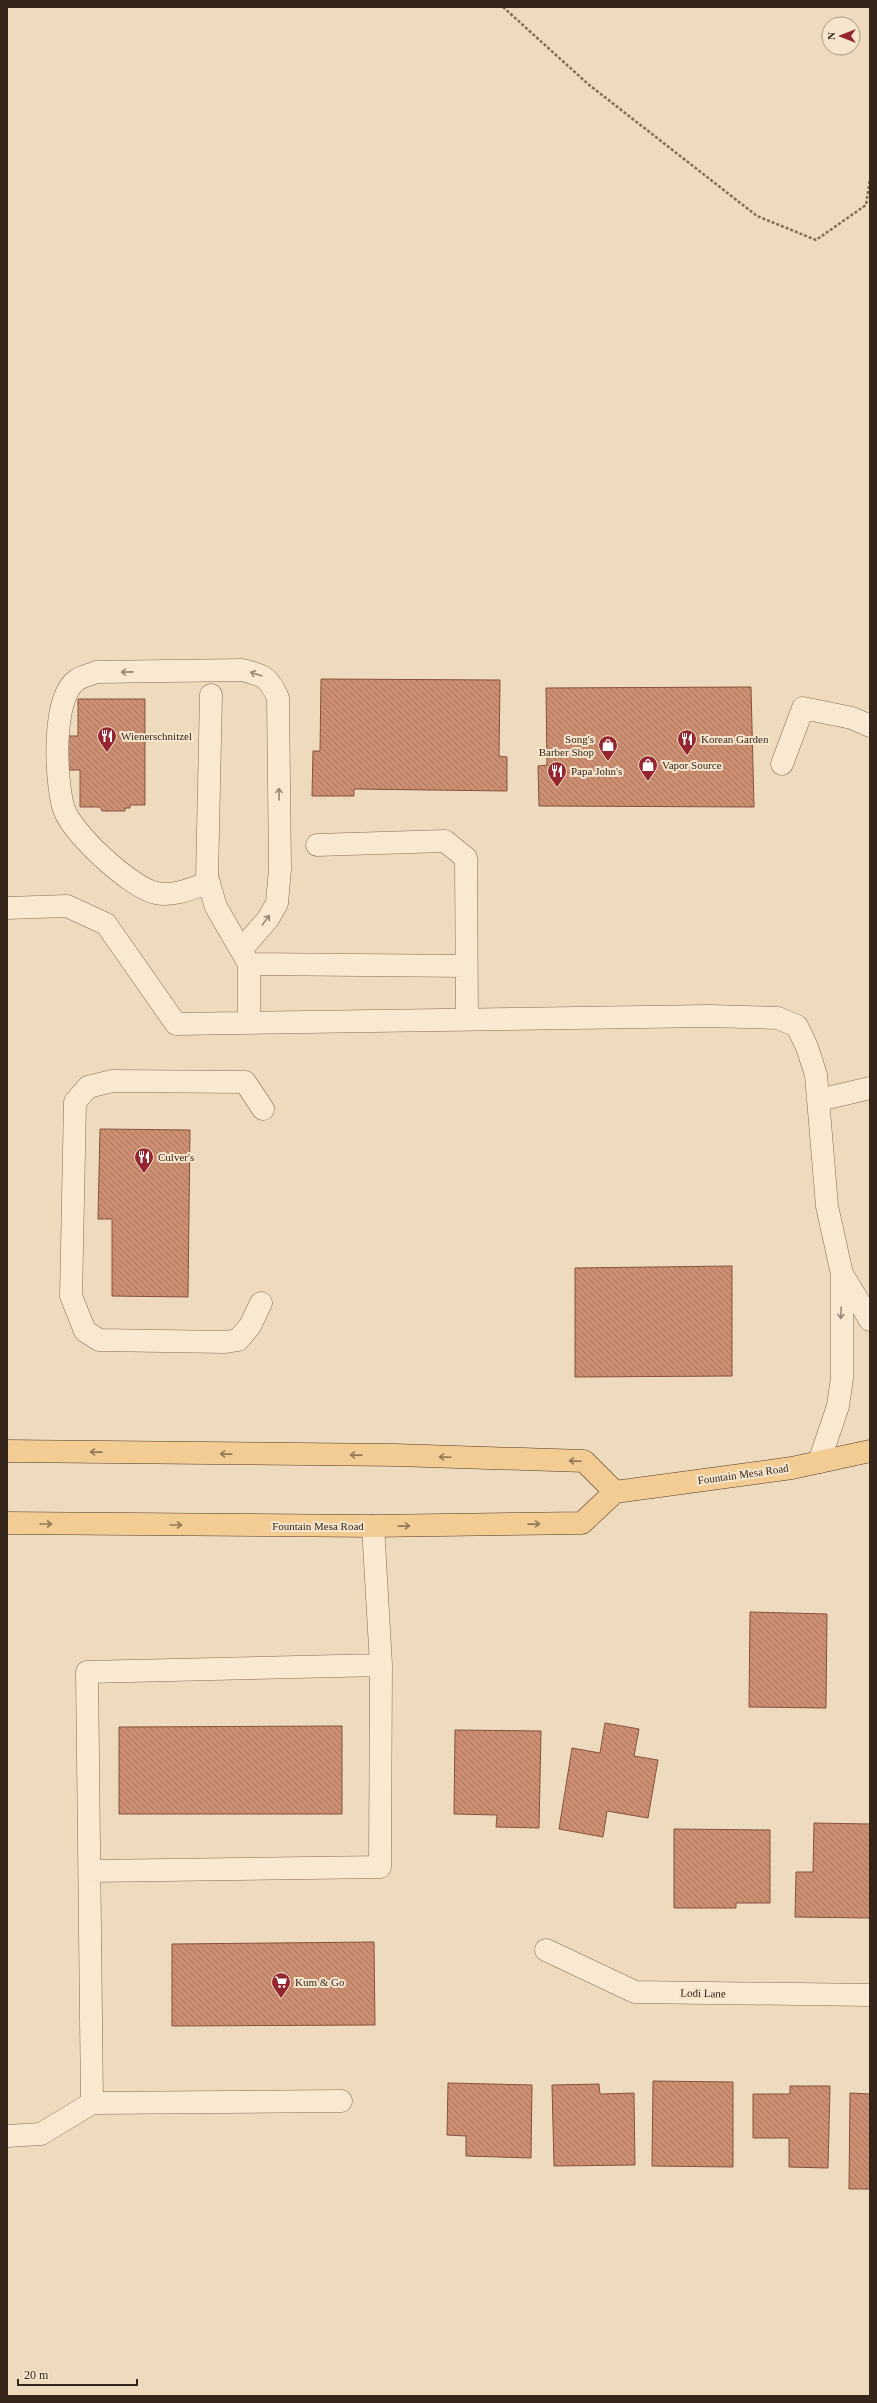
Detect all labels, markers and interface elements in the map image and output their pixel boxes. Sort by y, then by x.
north arrow [821,16,861,56]
text: N [825,32,837,40]
one-way arrow [121,668,134,676]
one-way arrow [250,670,263,677]
restaurant icon: Wienerschnitzel [96,725,118,753]
restaurant icon: Korean Garden [676,728,698,756]
place label: Wienerschnitzel [121,730,192,742]
place label: Song's Barber Shop [539,733,594,758]
place label: Korean Garden [701,733,769,745]
shop icon: Song's Barber Shop [597,734,619,762]
shop icon: Vapor Source [637,754,659,782]
place label: Vapor Source [662,759,722,771]
restaurant icon: Papa John's [546,760,568,788]
place label: Papa John's [571,765,622,777]
one-way arrow [275,788,283,801]
one-way arrow [262,915,270,926]
restaurant icon: Culver's [133,1146,155,1174]
place label: Culver's [158,1151,194,1163]
one-way arrow [837,1306,844,1319]
one-way arrow [90,1448,103,1456]
one-way arrow [220,1450,233,1457]
one-way arrow [350,1451,363,1459]
one-way arrow [439,1453,452,1461]
one-way arrow [569,1457,582,1465]
street label: Fountain Mesa Road [697,1462,790,1486]
one-way arrow [39,1520,52,1528]
street label: Fountain Mesa Road [272,1520,364,1532]
one-way arrow [527,1520,540,1528]
one-way arrow [169,1521,182,1529]
one-way arrow [397,1522,410,1530]
supermarket icon: Kum & Go [270,1971,292,1999]
place label: Kum & Go [295,1976,345,1988]
street label: Lodi Lane [680,1987,726,1999]
scale bar [18,2361,137,2387]
text: 20 m [24,2368,49,2382]

